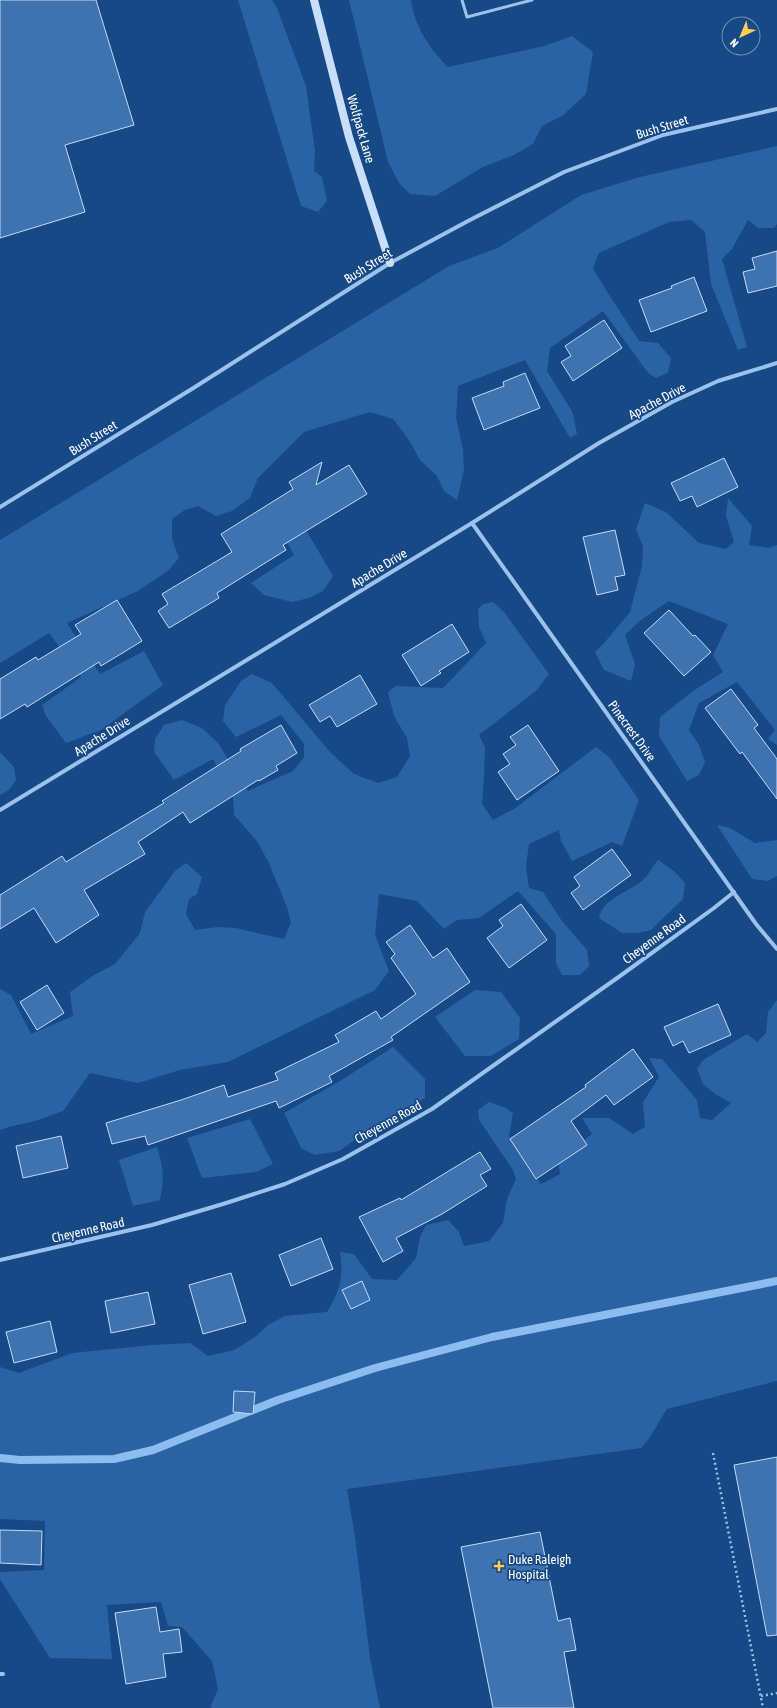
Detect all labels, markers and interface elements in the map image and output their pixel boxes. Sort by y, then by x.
north arrow [721,16,761,56]
text: N [728,37,741,50]
street label: Wolfpack Lane [344,93,378,165]
street label: Bush Street [634,112,690,142]
street label: Bush Street [341,245,395,287]
street label: Apache Drive [626,380,688,422]
street label: Bush Street [66,417,120,459]
street label: Apache Drive [348,545,410,591]
street label: Pinecrest Drive [605,698,659,764]
street label: Apache Drive [71,713,133,759]
street label: Cheyenne Road [620,911,688,967]
street label: Cheyenne Road [352,1097,424,1147]
street label: Cheyenne Road [50,1214,126,1246]
place label: Duke Raleigh Hospital [508,1552,571,1582]
marker: Duke Raleigh Hospital [493,1560,505,1572]

